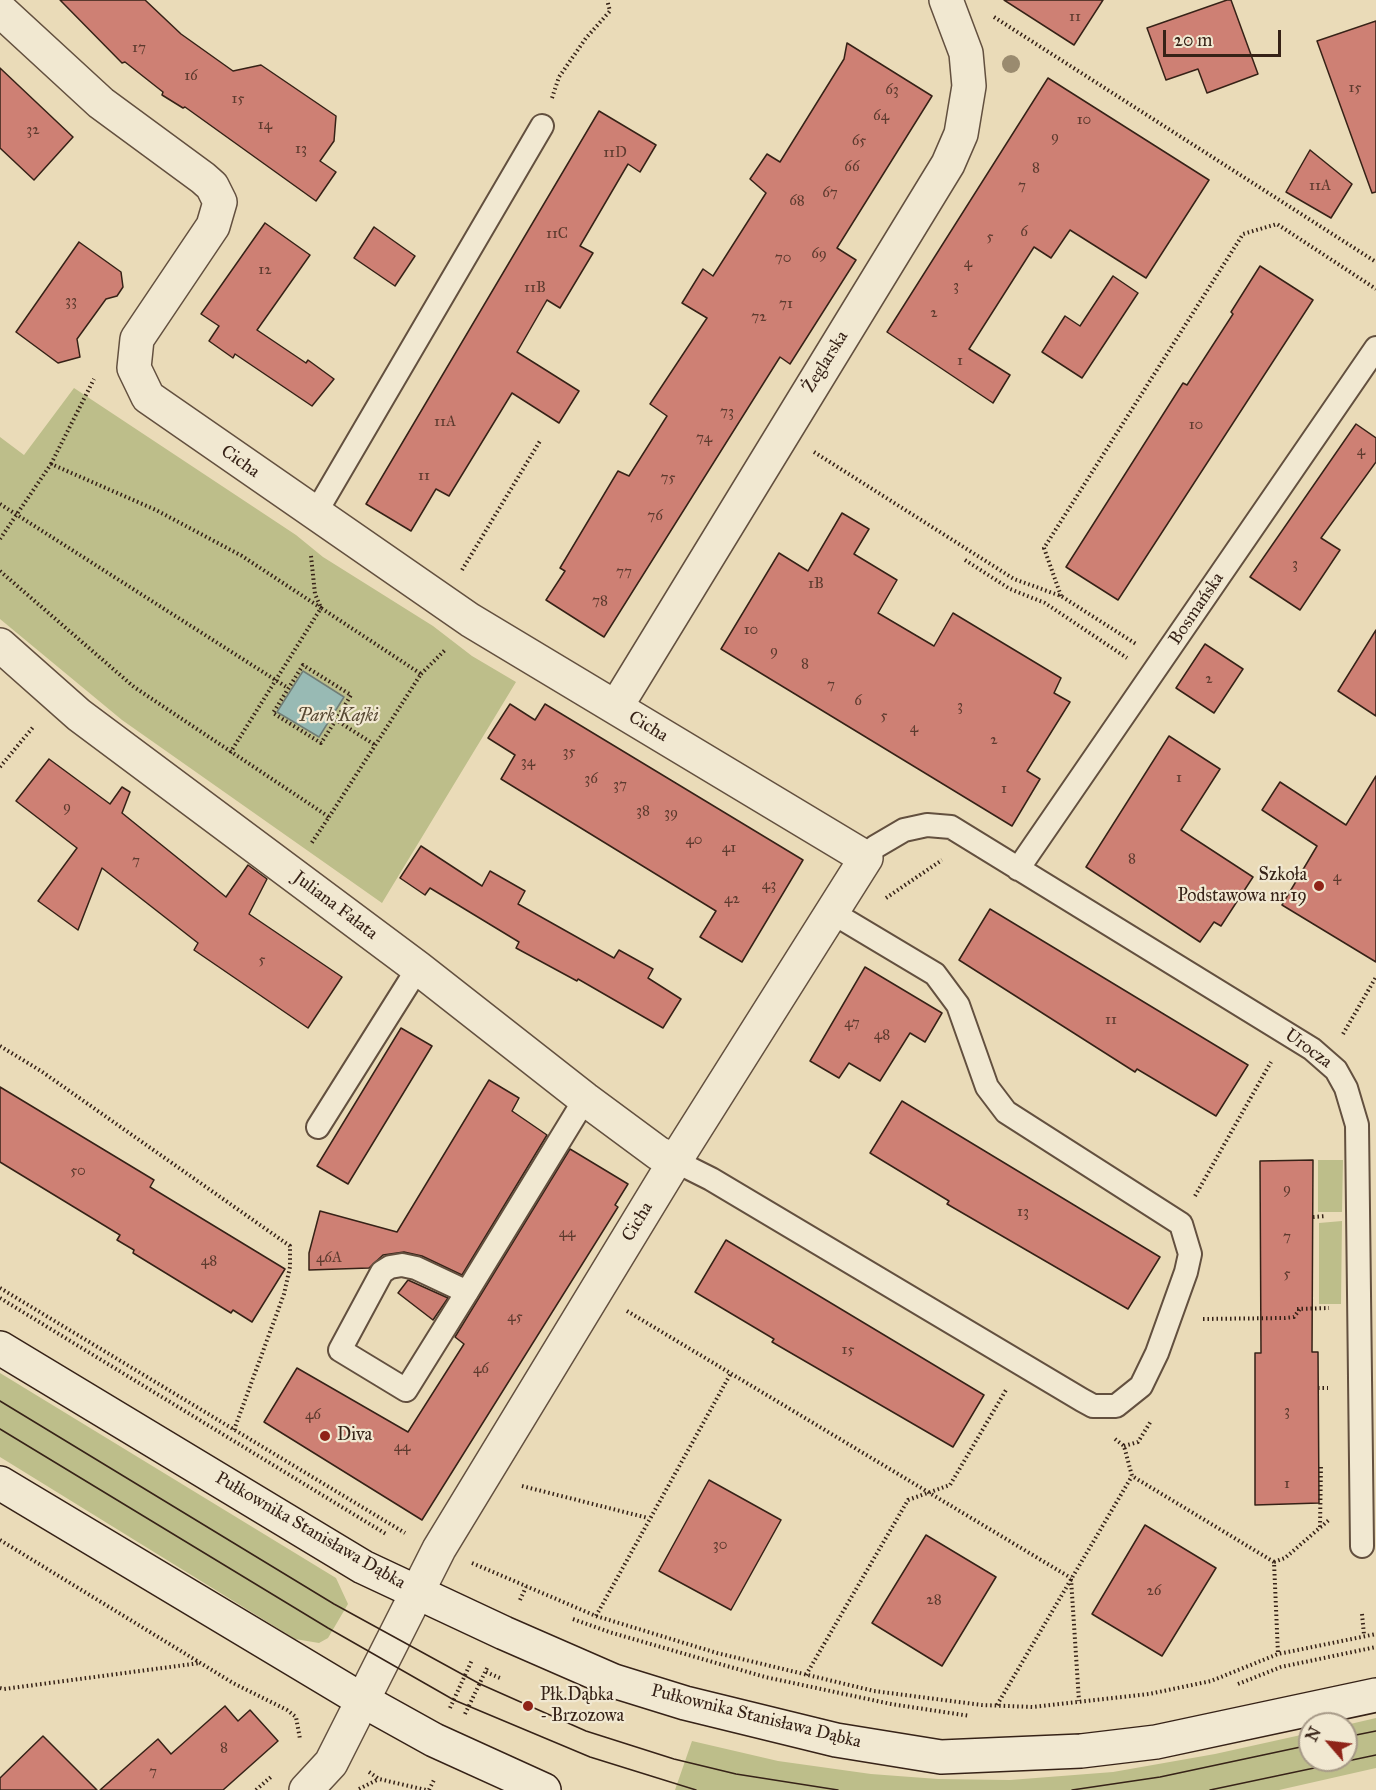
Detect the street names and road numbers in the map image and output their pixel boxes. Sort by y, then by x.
street label: Żeglarska [799,327,853,397]
street label: Cicha [216,441,264,483]
street label: Bosmańska [1165,569,1229,649]
street label: Cicha [624,707,672,747]
street label: Juliana Fałata [288,867,382,945]
street label: Urocza [1280,1025,1336,1073]
street label: Cicha [618,1198,658,1246]
street label: Pułkownika Stanisława Dąbka [211,1468,409,1594]
street label: Pułkownika Stanisława Dąbka [649,1680,863,1754]

